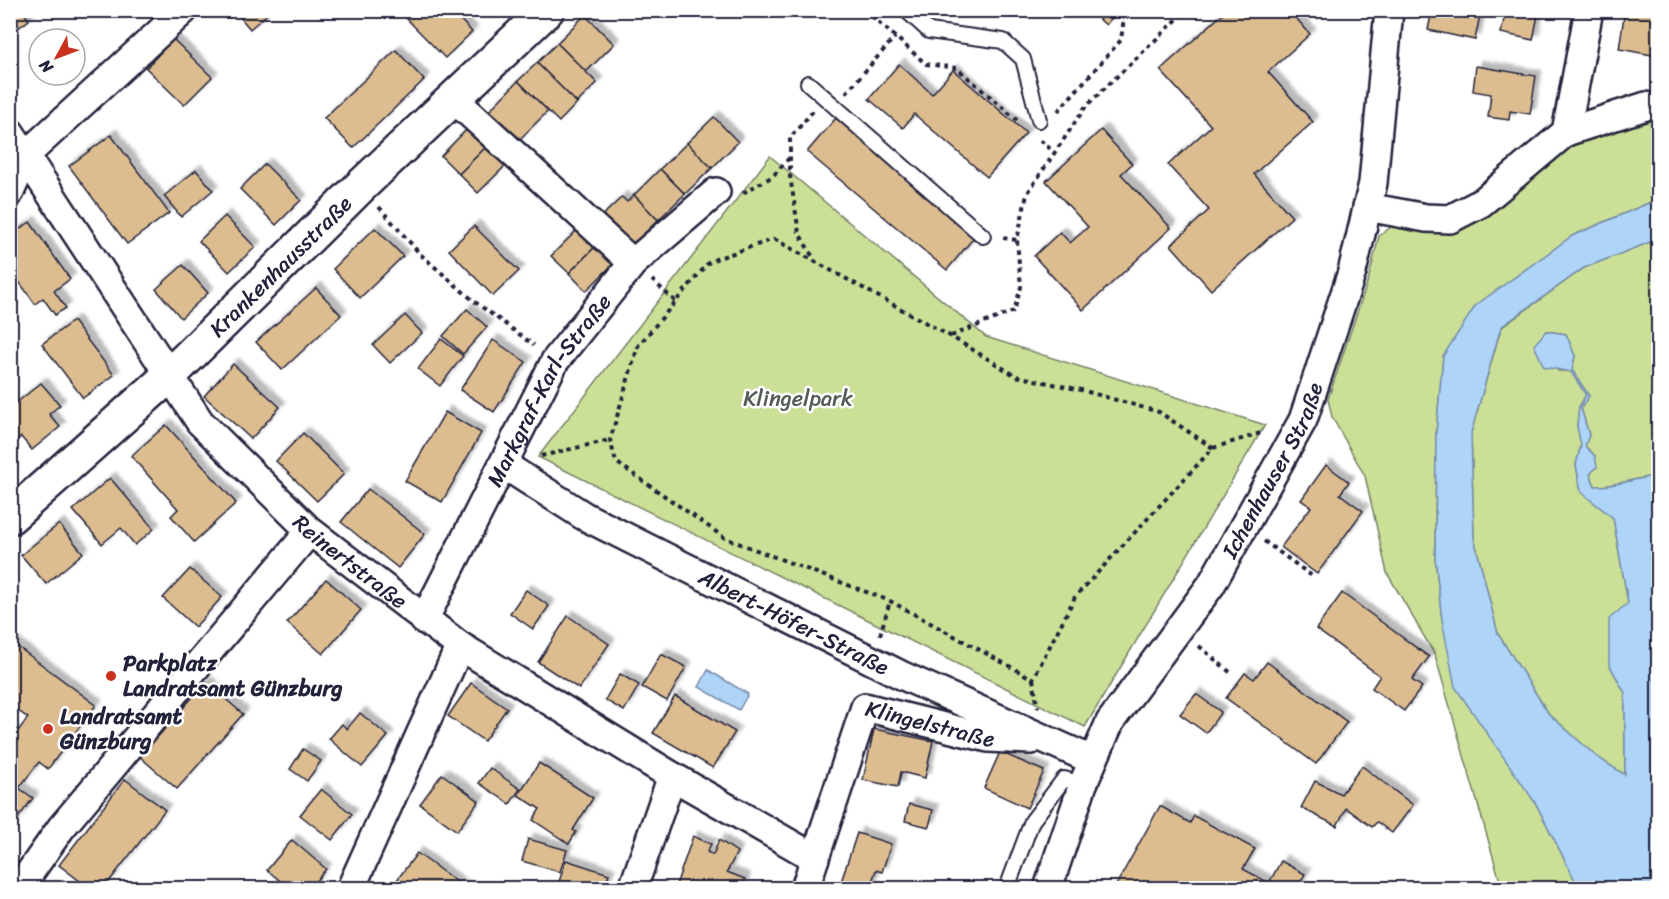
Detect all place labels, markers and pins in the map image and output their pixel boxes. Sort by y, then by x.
place label: Parkplatz Landratsamt Günzburg [123,644,343,708]
marker: Parkplatz Landratsamt Günzburg [104,669,118,683]
place label: Landratsamt Günzburg [59,697,182,761]
marker: Landratsamt Günzburg [41,722,55,736]

